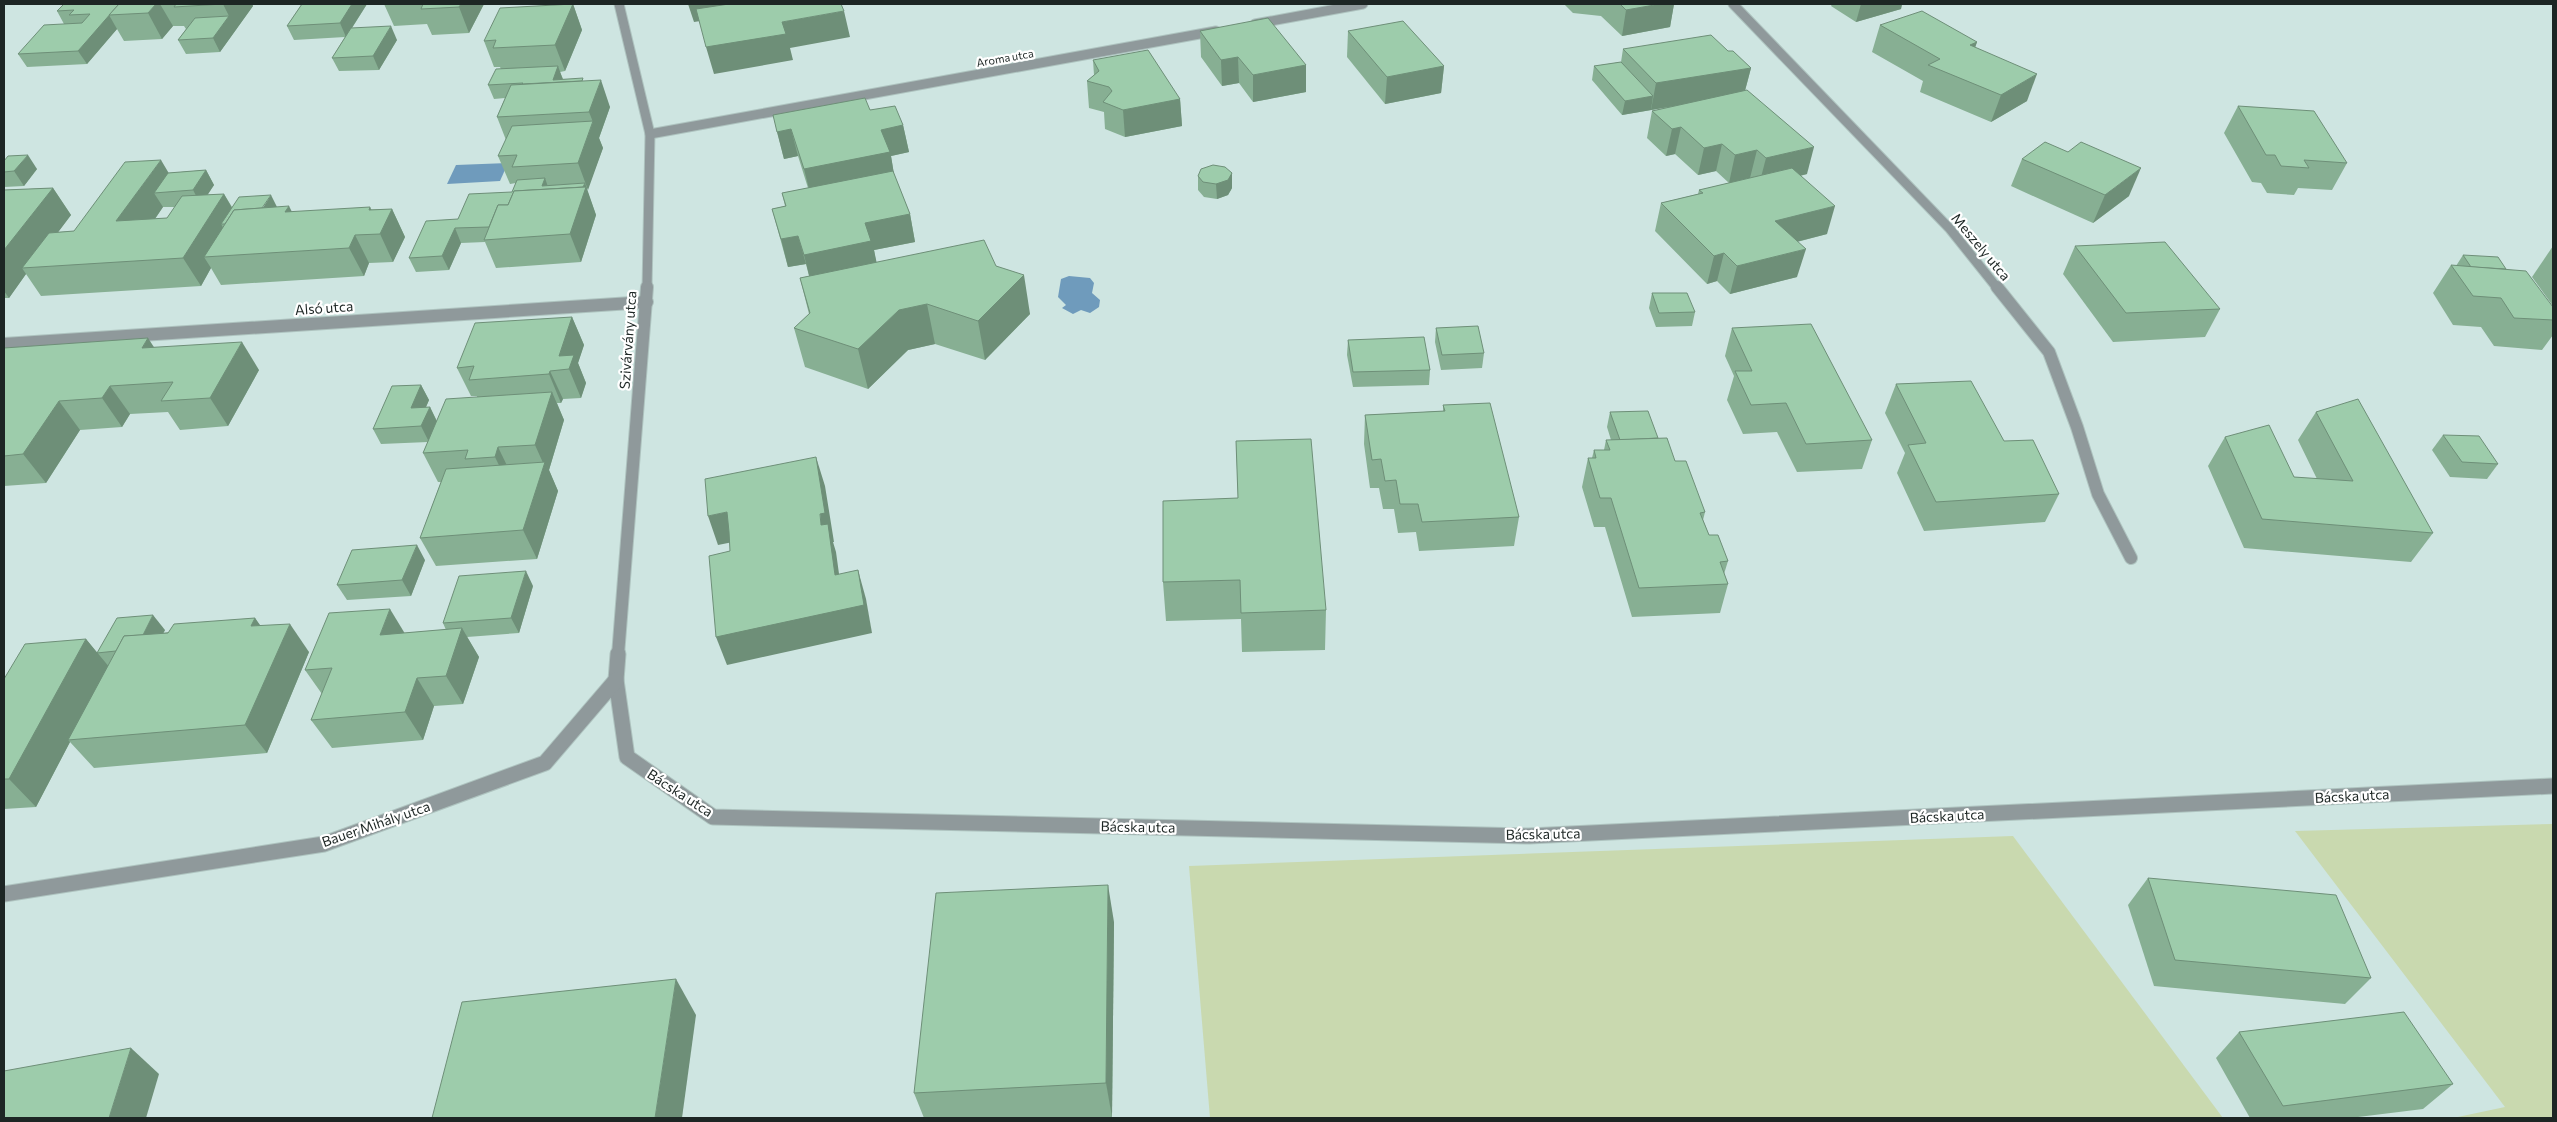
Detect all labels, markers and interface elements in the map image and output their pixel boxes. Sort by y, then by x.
street label: Aroma utca [975,46,1034,69]
street label: Meszely utca [1948,210,2014,284]
street label: Szivárvány utca [616,290,639,390]
street label: Alsó utca [294,297,354,318]
street label: Bácska utca [644,765,716,820]
street label: Bácska utca [2314,785,2390,806]
street label: Bauer Mihály utca [320,797,432,850]
street label: Bácska utca [1909,805,1985,826]
street label: Bácska utca [1100,817,1176,836]
street label: Bácska utca [1505,824,1581,843]

